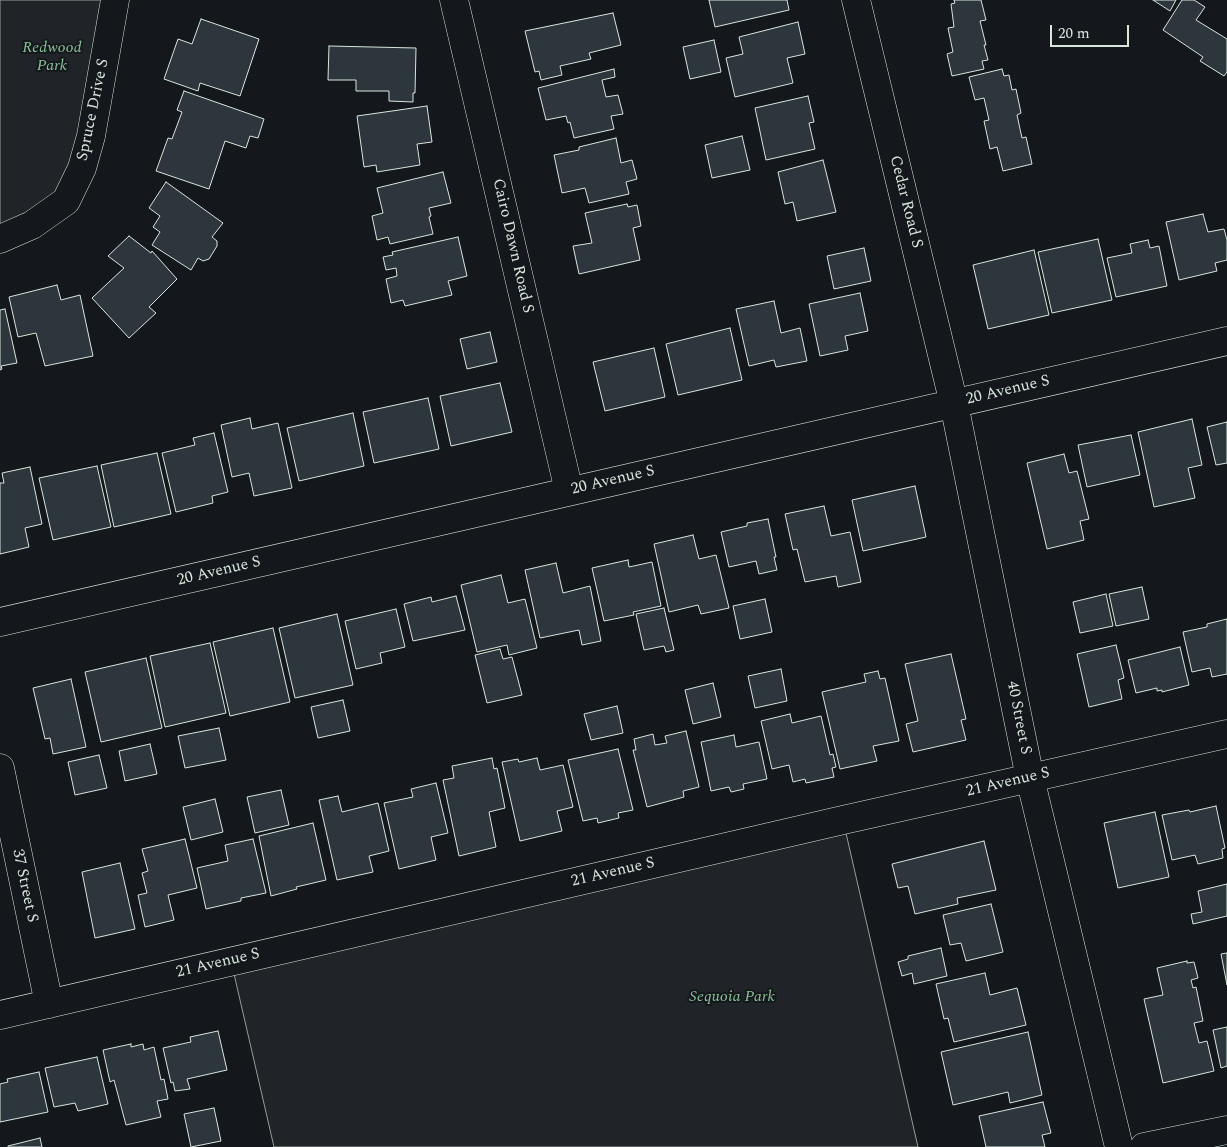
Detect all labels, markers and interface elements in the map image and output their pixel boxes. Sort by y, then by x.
scale bar [1052,15,1131,47]
text: 20 m [1058,22,1090,45]
park label: Redwood Park [22,39,82,77]
street label: Spruce Drive S [74,57,114,163]
street label: Cedar Road S [884,154,926,250]
street label: Cairo Dawn Road S [487,177,537,315]
street label: 20 Avenue S [964,372,1052,410]
street label: 20 Avenue S [569,462,657,500]
street label: 20 Avenue S [175,553,263,591]
street label: 40 Street S [1001,680,1035,756]
street label: 21 Avenue S [964,764,1052,802]
street label: 37 Street S [7,848,41,924]
street label: 21 Avenue S [569,854,657,892]
street label: 21 Avenue S [174,945,262,983]
park label: Sequoia Park [689,988,775,1008]

